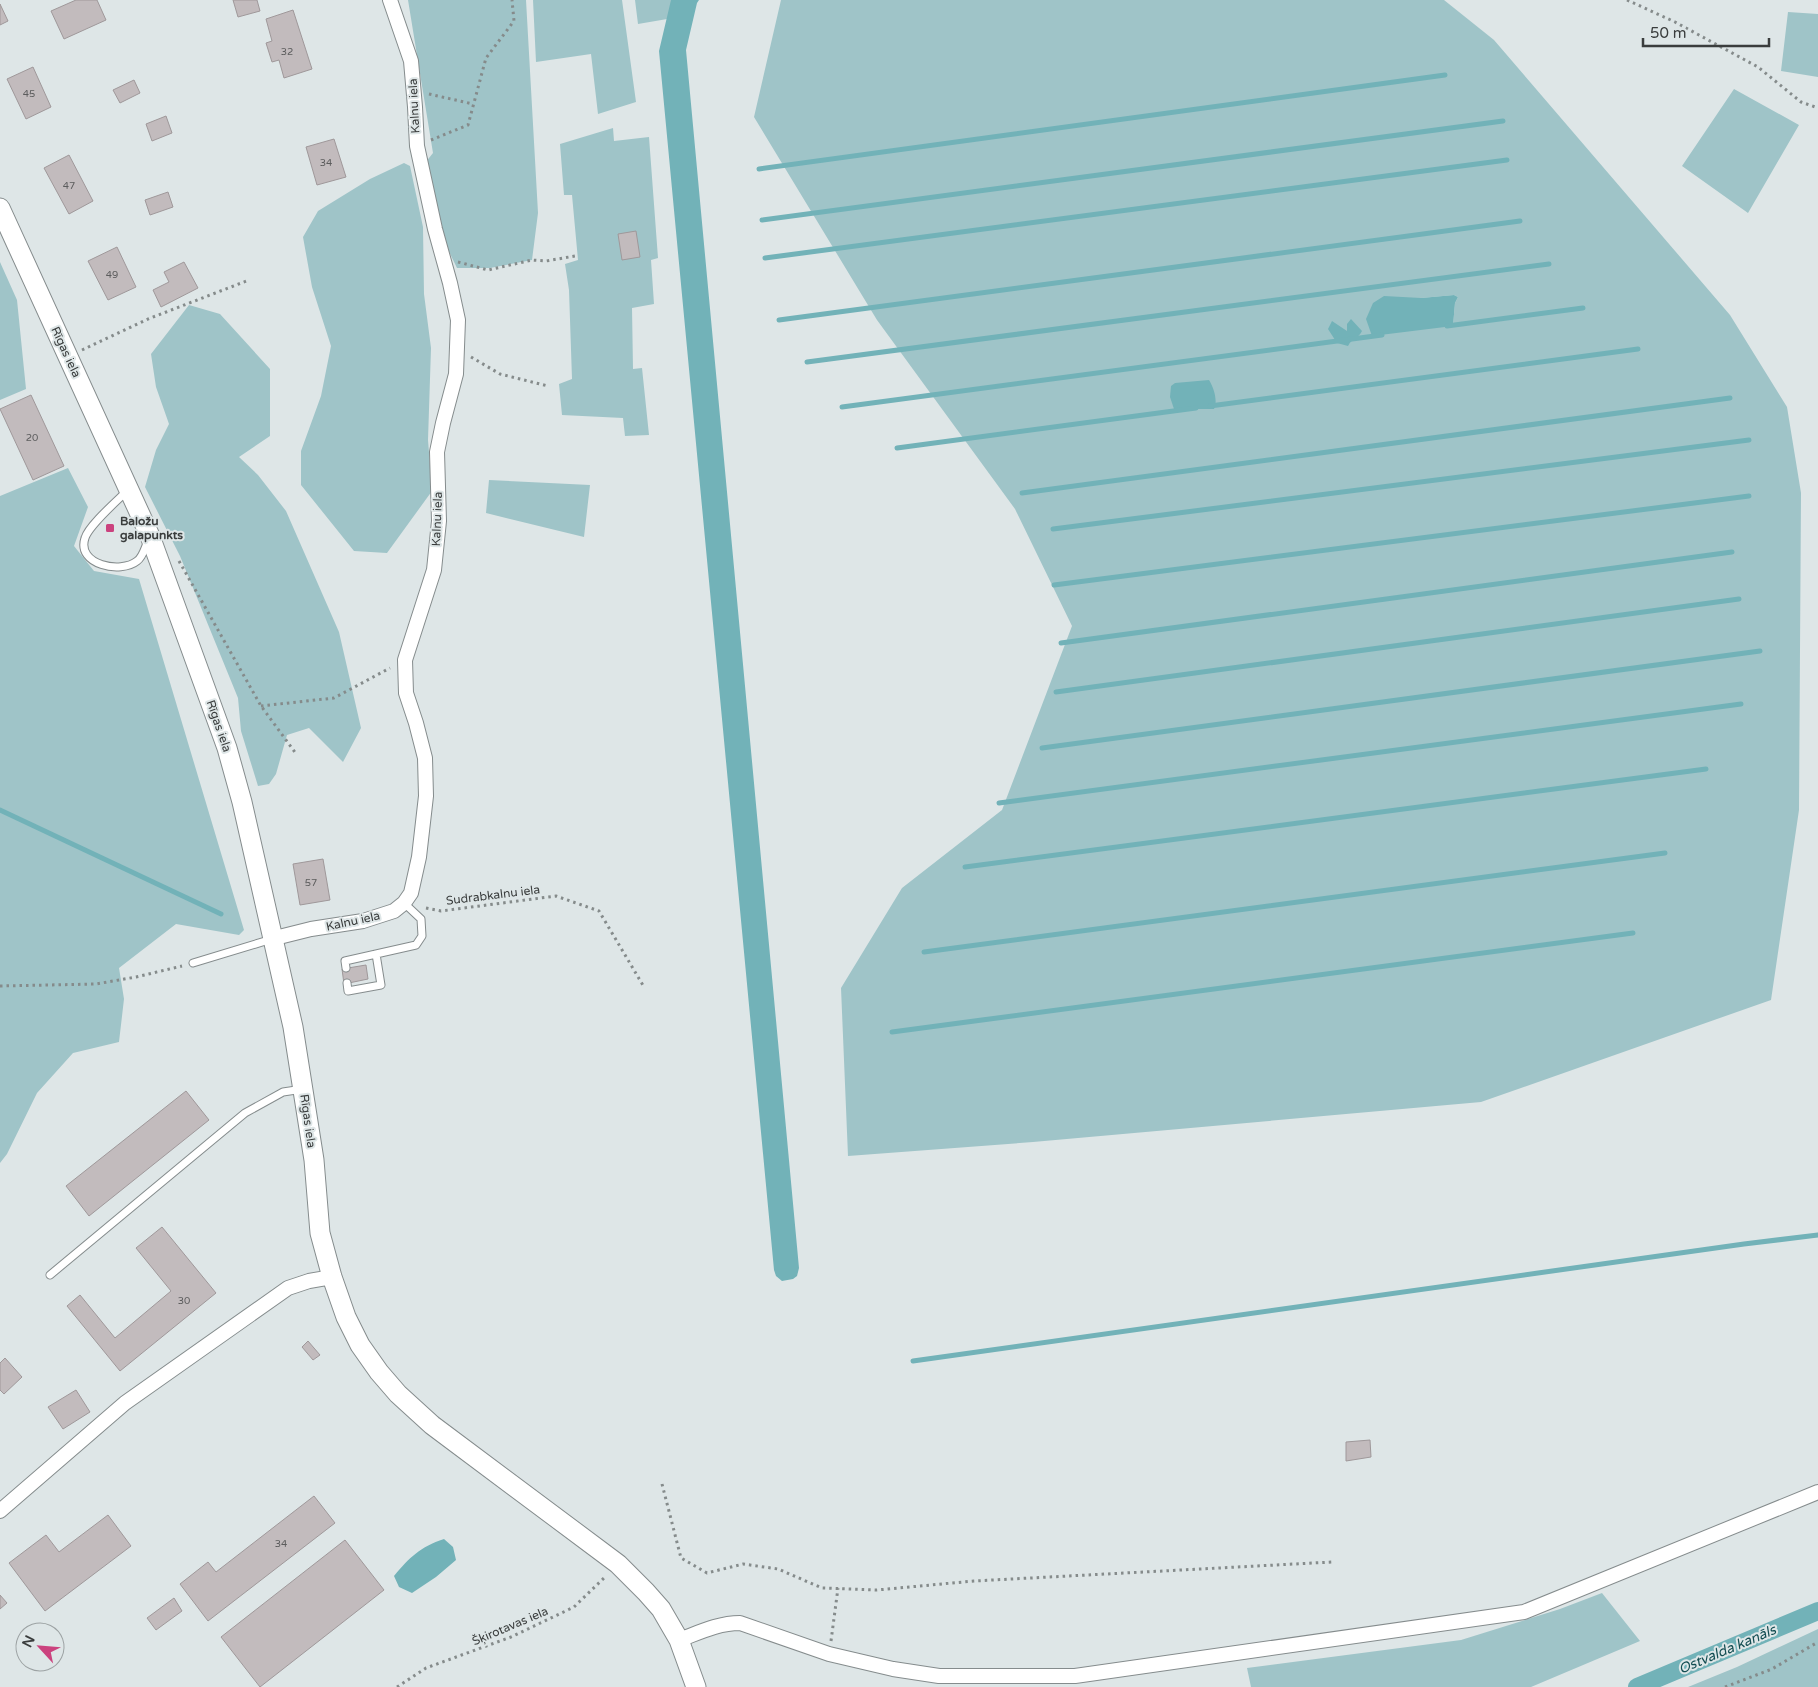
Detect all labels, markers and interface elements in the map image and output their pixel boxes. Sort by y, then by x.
scale bar [1643,15,1769,47]
text: 50 m [1650,24,1687,42]
house number: 32 [281,46,293,58]
street label: Kalnu iela [406,78,422,134]
house number: 45 [23,88,35,100]
house number: 34 [320,157,332,169]
house number: 47 [63,180,75,192]
house number: 49 [106,269,118,281]
street label: Rīgas iela [48,324,84,380]
house number: 20 [26,432,38,444]
street label: Kalnu iela [429,491,445,547]
place label: Baložu galapunkts [120,514,183,543]
marker: Baložu galapunkts [104,522,116,534]
street label: Rīgas iela [204,698,234,754]
house number: 57 [305,877,317,889]
street label: Sudrabkalnu iela [445,882,541,908]
street label: Kalnu iela [325,908,381,934]
street label: Rīgas iela [297,1093,319,1149]
house number: 30 [178,1295,190,1307]
house number: 34 [275,1538,287,1550]
street label: Šķirotavas iela [470,1604,550,1648]
water label: Ostvalda kanāls [1676,1621,1780,1678]
north arrow [15,1622,65,1672]
text: N [19,1633,39,1650]

